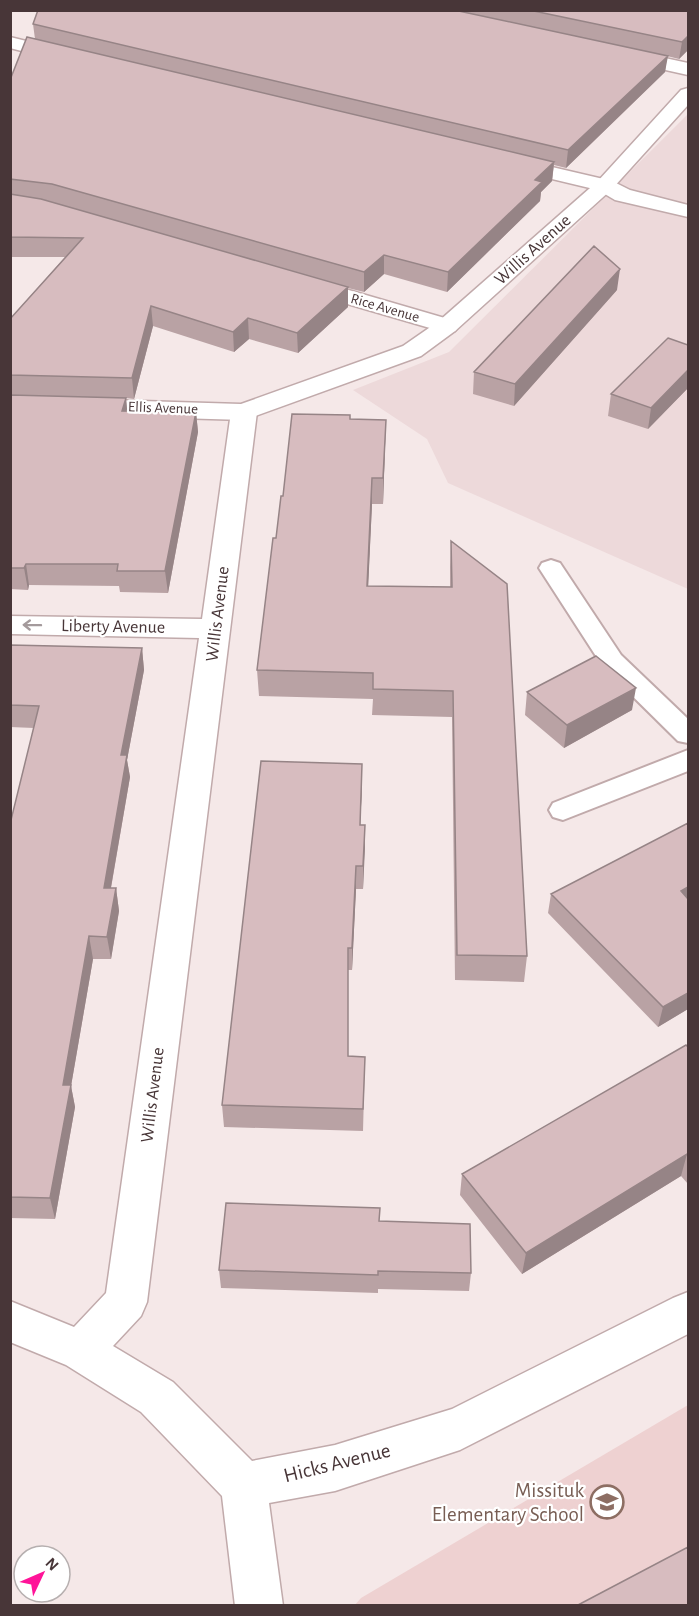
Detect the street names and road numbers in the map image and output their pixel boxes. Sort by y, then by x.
street label: Willis Avenue [491,211,575,289]
street label: Rice Avenue [349,291,421,325]
street label: Ellis Avenue [128,399,198,417]
street label: Willis Avenue [203,565,233,663]
street label: Liberty Avenue [61,617,165,637]
street label: Willis Avenue [138,1046,168,1144]
street label: Hicks Avenue [281,1440,393,1486]

